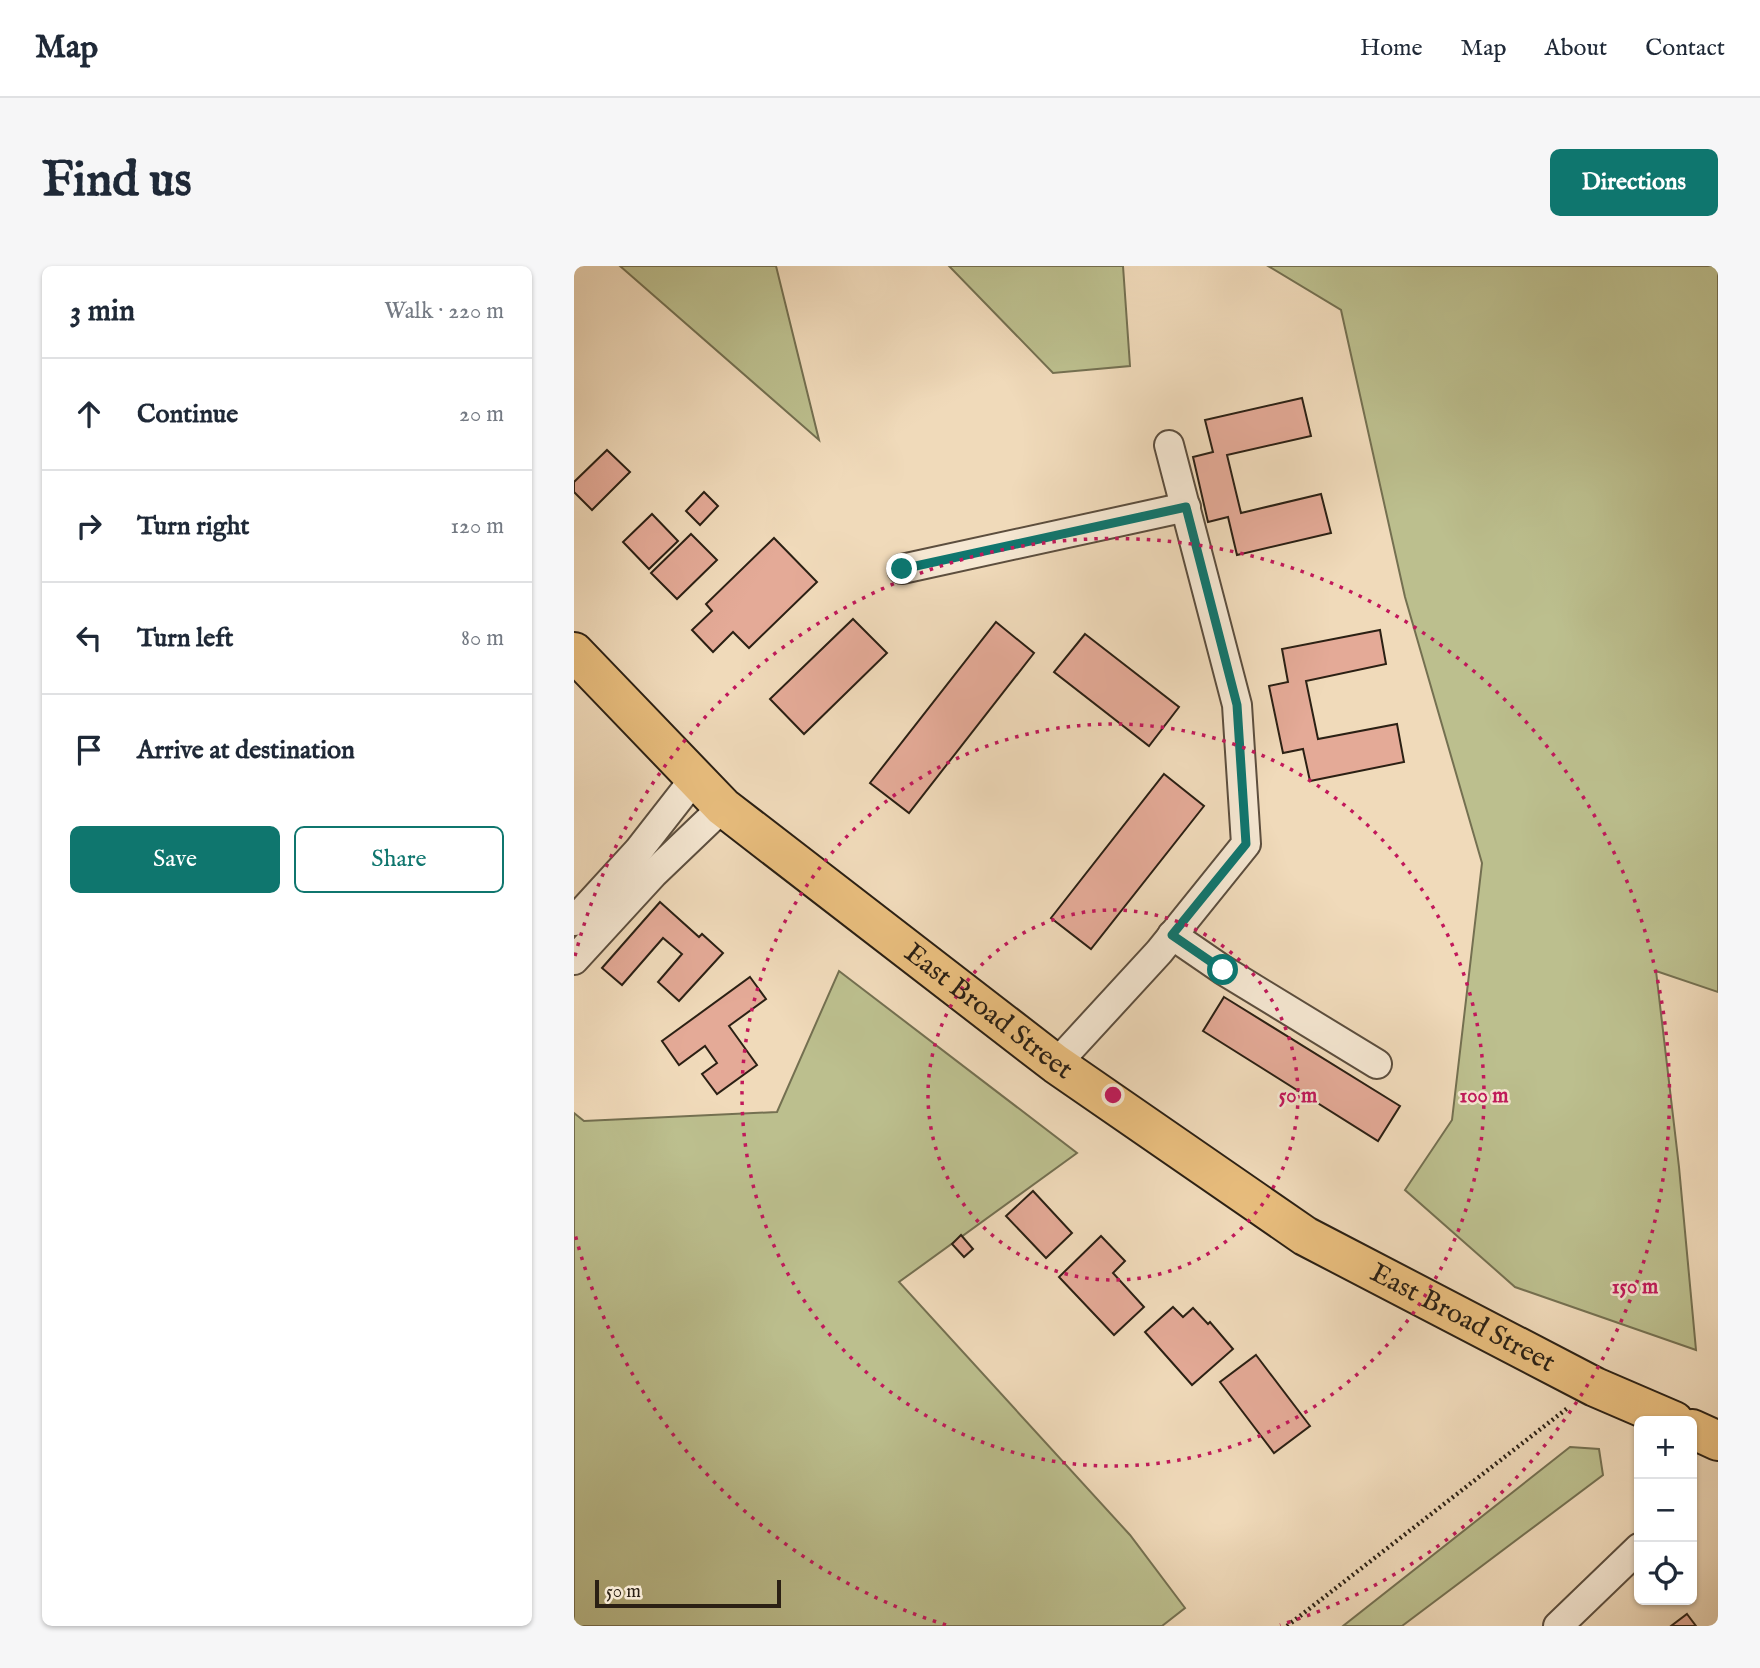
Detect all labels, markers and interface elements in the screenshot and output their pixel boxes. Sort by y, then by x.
text: Map [35,27,98,69]
text: Home [1360,33,1423,64]
text: Map [1461,33,1507,64]
text: About [1545,33,1607,64]
text: Contact [1645,33,1725,64]
button: Directions [1550,149,1718,216]
text: Find us [42,151,192,213]
text: 3 min [70,293,135,331]
text: Walk · 220 m [384,297,504,326]
icon: ahead [70,395,108,433]
text: Continue [137,398,238,431]
text: 20 m [459,400,504,429]
icon: right [70,507,108,545]
text: Turn right [137,510,250,543]
text: 120 m [451,512,504,541]
route end [886,553,917,584]
icon: left [70,619,108,657]
text: Turn left [137,622,234,655]
text: 80 m [461,624,504,653]
icon: arrive [70,731,108,769]
text: Arrive at destination [137,734,355,767]
button: Save [70,826,280,893]
button: Share [294,826,504,893]
street label: East Broad Street [897,936,1080,1088]
route start [1207,954,1238,985]
centre of rings [1101,1083,1125,1107]
text: 50 m [1279,1083,1318,1110]
text: 100 m [1459,1083,1509,1110]
street label: East Broad Street [1364,1255,1561,1381]
text: 150 m [1612,1274,1659,1301]
map controls [1634,1416,1697,1605]
button: + [1634,1416,1697,1479]
button: − [1634,1479,1697,1542]
button: locate [1634,1542,1697,1605]
scale bar [595,1577,780,1609]
text: 50 m [606,1580,641,1604]

